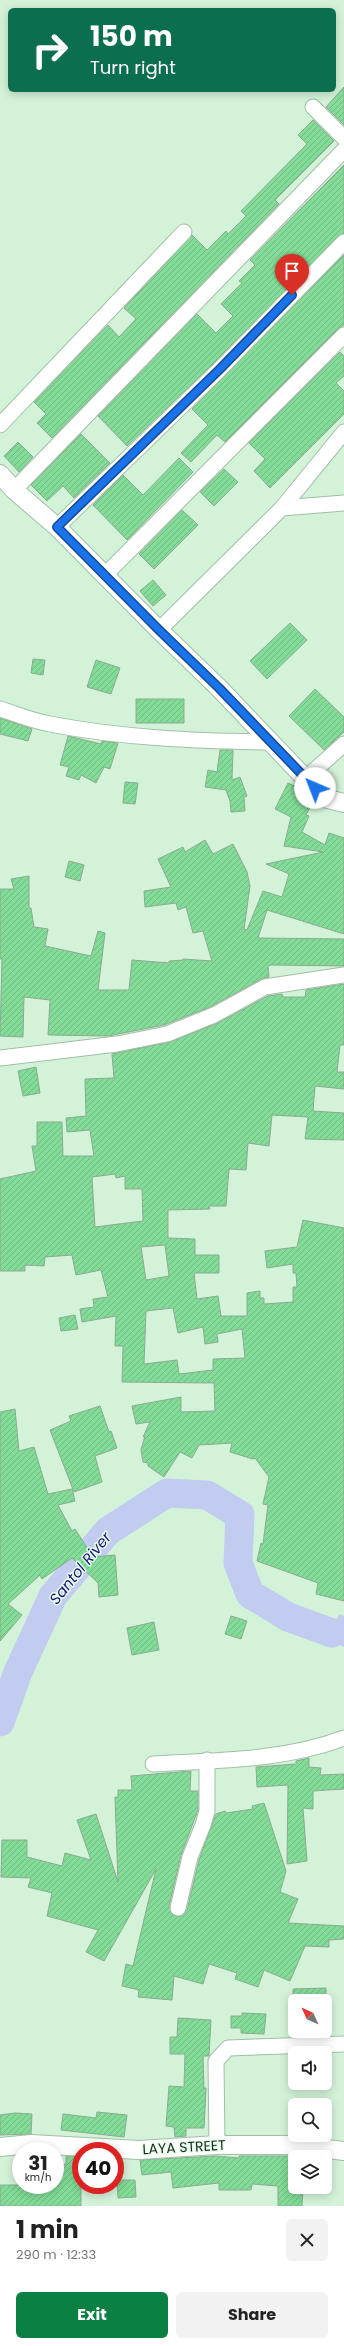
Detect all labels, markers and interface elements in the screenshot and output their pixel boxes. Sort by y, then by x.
text: 150 m [90,17,173,56]
icon: right [24,24,76,76]
text: Turn right [90,55,176,80]
pin [275,254,309,295]
icon: arrive [281,260,303,282]
position arrow [294,767,336,809]
water label: Santol River [44,1527,116,1609]
north arrow [288,1994,332,2038]
map controls [288,1994,332,2194]
button: sound [288,2046,332,2090]
button: search [288,2098,332,2142]
street label: LAYA STREET [142,2135,226,2159]
speed limit sign: 40 [72,2142,124,2194]
text: 31 [28,2149,48,2177]
button: layers [288,2150,332,2194]
text: km/h [25,2170,51,2185]
text: 1 min [16,2213,79,2246]
button: close [286,2219,328,2261]
text: 290 m · 12:33 [16,2245,96,2264]
button: Exit [16,2292,168,2338]
button: Share [176,2292,328,2338]

